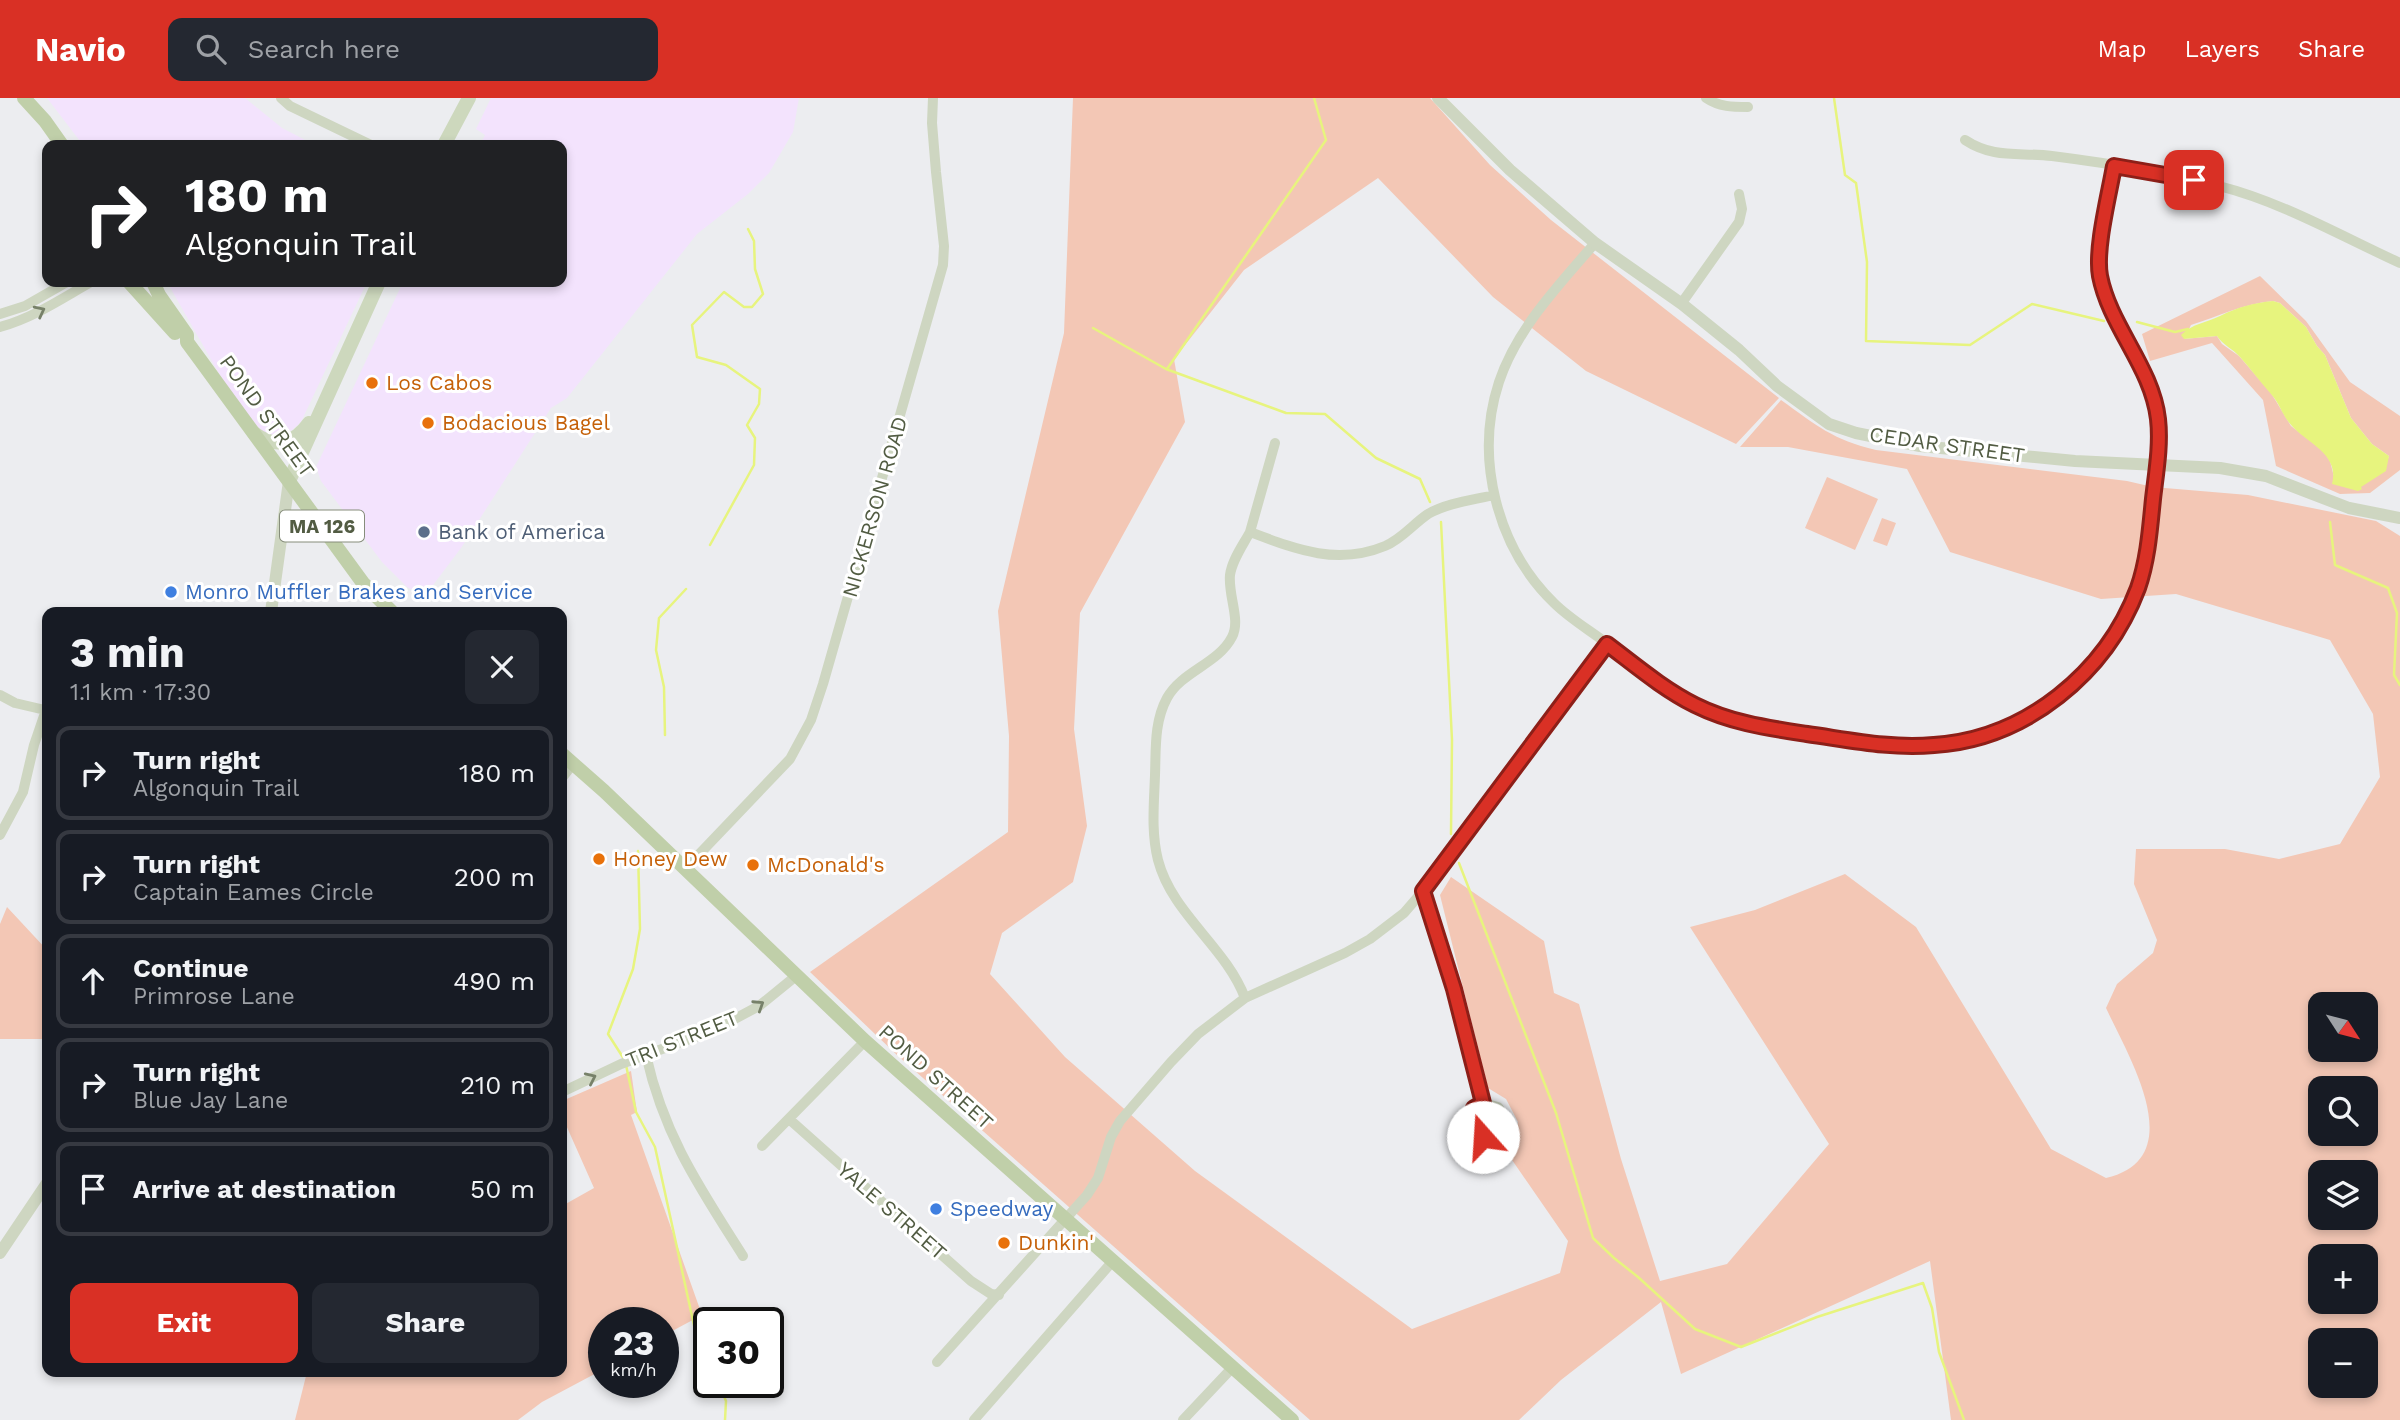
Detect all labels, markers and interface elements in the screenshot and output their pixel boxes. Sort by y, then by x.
search box [168,18,658,81]
text: Navio [35,30,126,69]
icon: search [192,30,230,68]
text: Search here [248,34,400,64]
text: Map [2098,35,2146,63]
text: Layers [2184,35,2260,63]
text: Share [2298,35,2365,63]
pin [2164,150,2224,210]
icon: arrive [2175,161,2213,199]
text: 180 m [185,166,329,224]
icon: right [70,168,161,259]
text: Algonquin Trail [185,225,416,263]
one-way arrow [33,305,45,319]
street label: POND STREET [215,350,320,482]
place label: Los Cabos [386,370,492,395]
marker: Los Cabos [364,375,380,391]
place label: Bodacious Bagel [442,410,610,435]
street label: NICKERSON ROAD [837,414,912,600]
marker: Bodacious Bagel [420,415,436,431]
street label: CEDAR STREET [1868,421,2027,468]
road number: MA 126 [280,510,364,542]
place label: Bank of America [438,519,605,544]
marker: Bank of America [416,524,432,540]
place label: Monro Muffler Brakes and Service [185,579,533,604]
marker: Monro Muffler Brakes and Service [163,584,179,600]
text: 3 min [70,628,185,677]
button: close [465,630,539,704]
text: 1.1 km · 17:30 [70,679,211,706]
text: Turn right [133,745,260,775]
icon: right [74,754,112,792]
text: 180 m [459,758,535,788]
text: Algonquin Trail [133,775,299,802]
place label: Honey Dew [613,846,728,871]
text: Turn right [133,849,260,879]
marker: Honey Dew [591,851,607,867]
place label: McDonald's [767,852,884,877]
marker: McDonald's [745,857,761,873]
icon: right [74,858,112,896]
text: 200 m [454,862,535,892]
text: Captain Eames Circle [133,879,374,906]
text: Continue [133,953,249,983]
icon: ahead [74,962,112,1000]
text: 490 m [453,966,535,996]
text: Primrose Lane [133,983,295,1010]
north arrow [2308,992,2378,1062]
map controls [2308,992,2378,1398]
one-way arrow [751,1001,764,1014]
street label: TRI STREET [622,1005,742,1072]
street label: POND STREET [874,1019,999,1135]
text: Turn right [133,1057,260,1087]
icon: right [74,1066,112,1104]
text: 210 m [460,1070,535,1100]
one-way arrow [584,1072,596,1086]
button: search [2308,1076,2378,1146]
text: Blue Jay Lane [133,1087,288,1114]
position arrow [1446,1100,1520,1174]
street label: YALE STREET [833,1156,952,1265]
button: layers [2308,1160,2378,1230]
icon: arrive [74,1170,112,1208]
text: Arrive at destination [133,1174,396,1204]
text: 50 m [470,1174,535,1204]
place label: Speedway [950,1196,1054,1221]
marker: Speedway [928,1201,944,1217]
place label: Dunkin' [1018,1230,1094,1255]
marker: Dunkin' [996,1235,1012,1251]
button: + [2308,1244,2378,1314]
button: Exit [70,1283,298,1363]
button: Share [312,1283,539,1363]
speed limit sign: 30 [693,1307,784,1398]
text: 23 [613,1322,654,1364]
button: − [2308,1328,2378,1398]
text: km/h [610,1359,657,1380]

